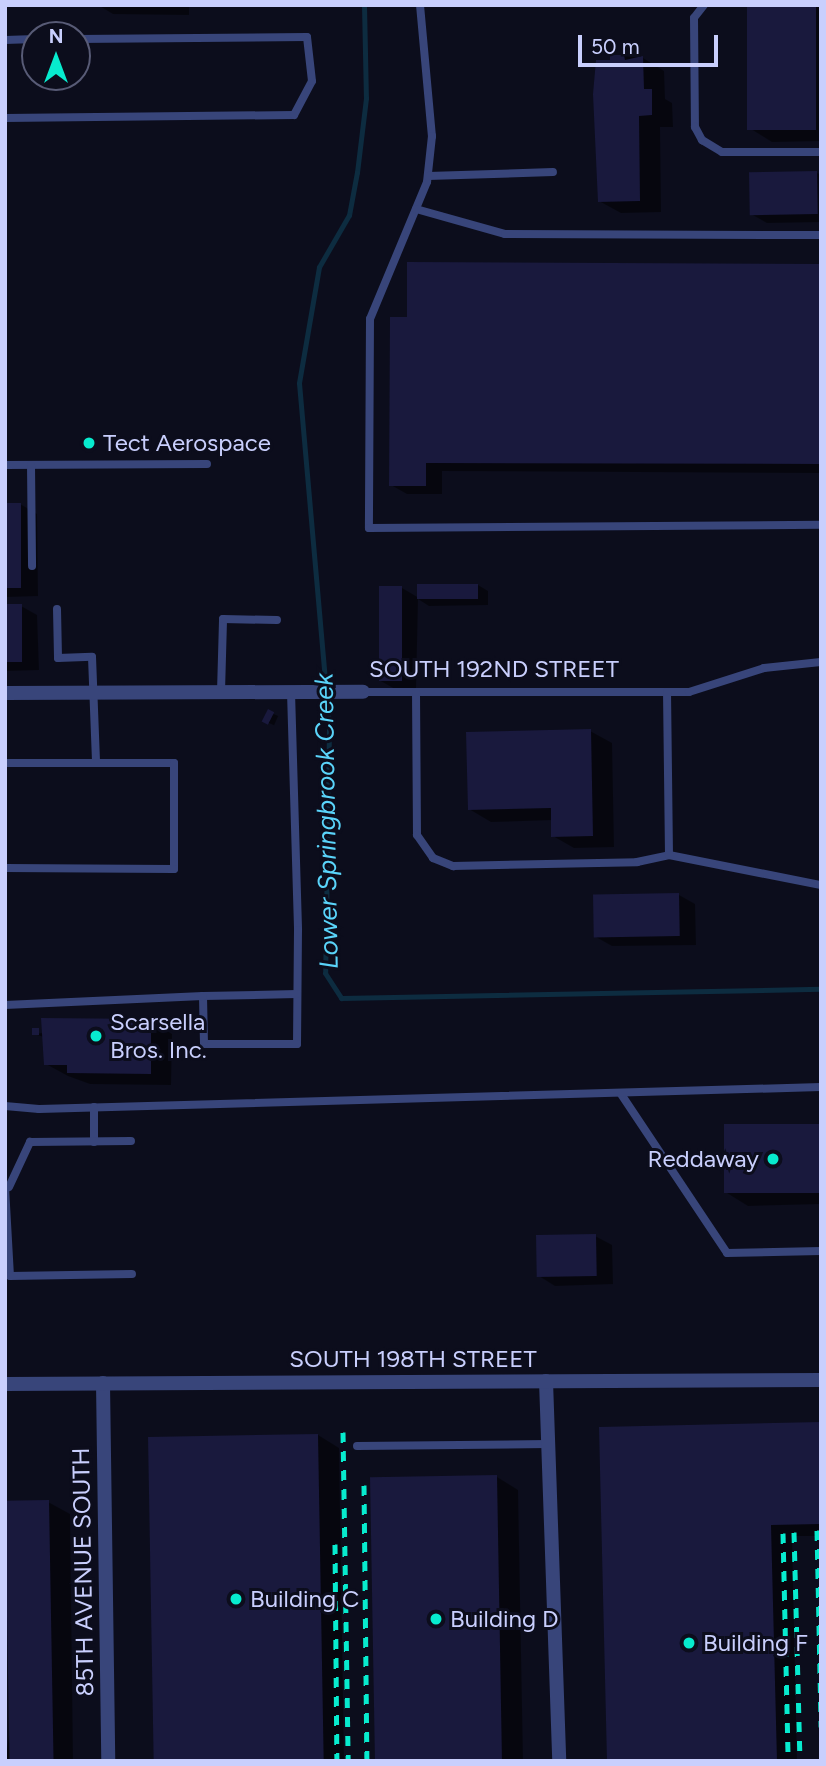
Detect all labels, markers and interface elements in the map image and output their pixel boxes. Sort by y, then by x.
north arrow [21,21,91,91]
scale bar [581,21,721,65]
text: N [49,25,63,48]
text: 50 m [591,34,640,59]
place label: Tect Aerospace [103,429,271,457]
marker: Tect Aerospace [81,435,97,451]
street label: SOUTH 192ND STREET [369,655,619,683]
water label: Lower Springbrook Creek [309,673,345,969]
place label: Scarsella Bros. Inc. [110,1008,207,1064]
marker: Scarsella Bros. Inc. [88,1028,104,1044]
place label: Reddaway [647,1145,759,1173]
marker: Reddaway [765,1151,781,1167]
street label: SOUTH 198TH STREET [289,1345,537,1373]
street label: 85TH AVENUE SOUTH [66,1447,100,1697]
place label: Building C [250,1585,359,1613]
marker: Building C [228,1591,244,1607]
place label: Building D [450,1605,558,1633]
marker: Building D [428,1611,444,1627]
place label: Building F [703,1629,808,1657]
marker: Building F [681,1635,697,1651]

